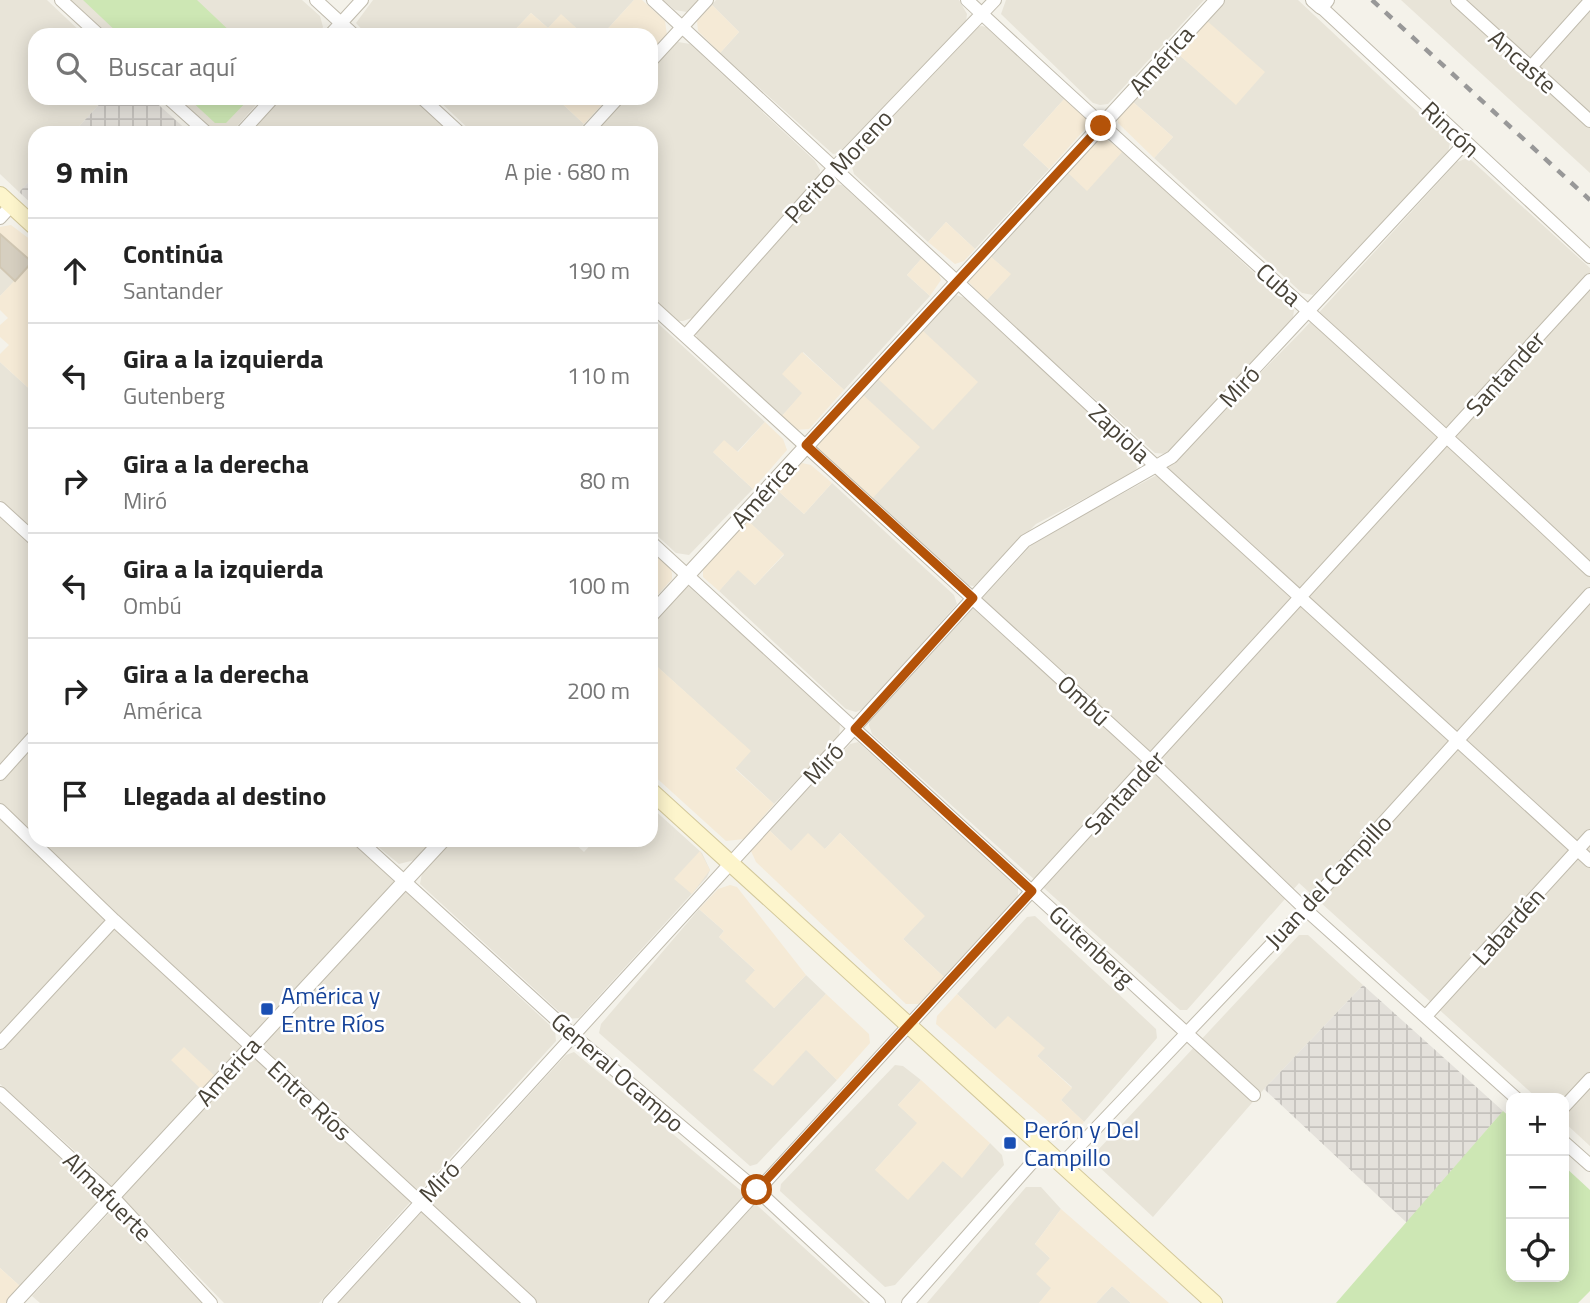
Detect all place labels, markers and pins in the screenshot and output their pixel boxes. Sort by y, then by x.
place label: América y Entre Ríos [281,977,385,1041]
marker: América y Entre Ríos [259,1001,275,1017]
place label: Perón y Del Campillo [1024,1111,1139,1175]
marker: Perón y Del Campillo [1002,1135,1018,1151]

